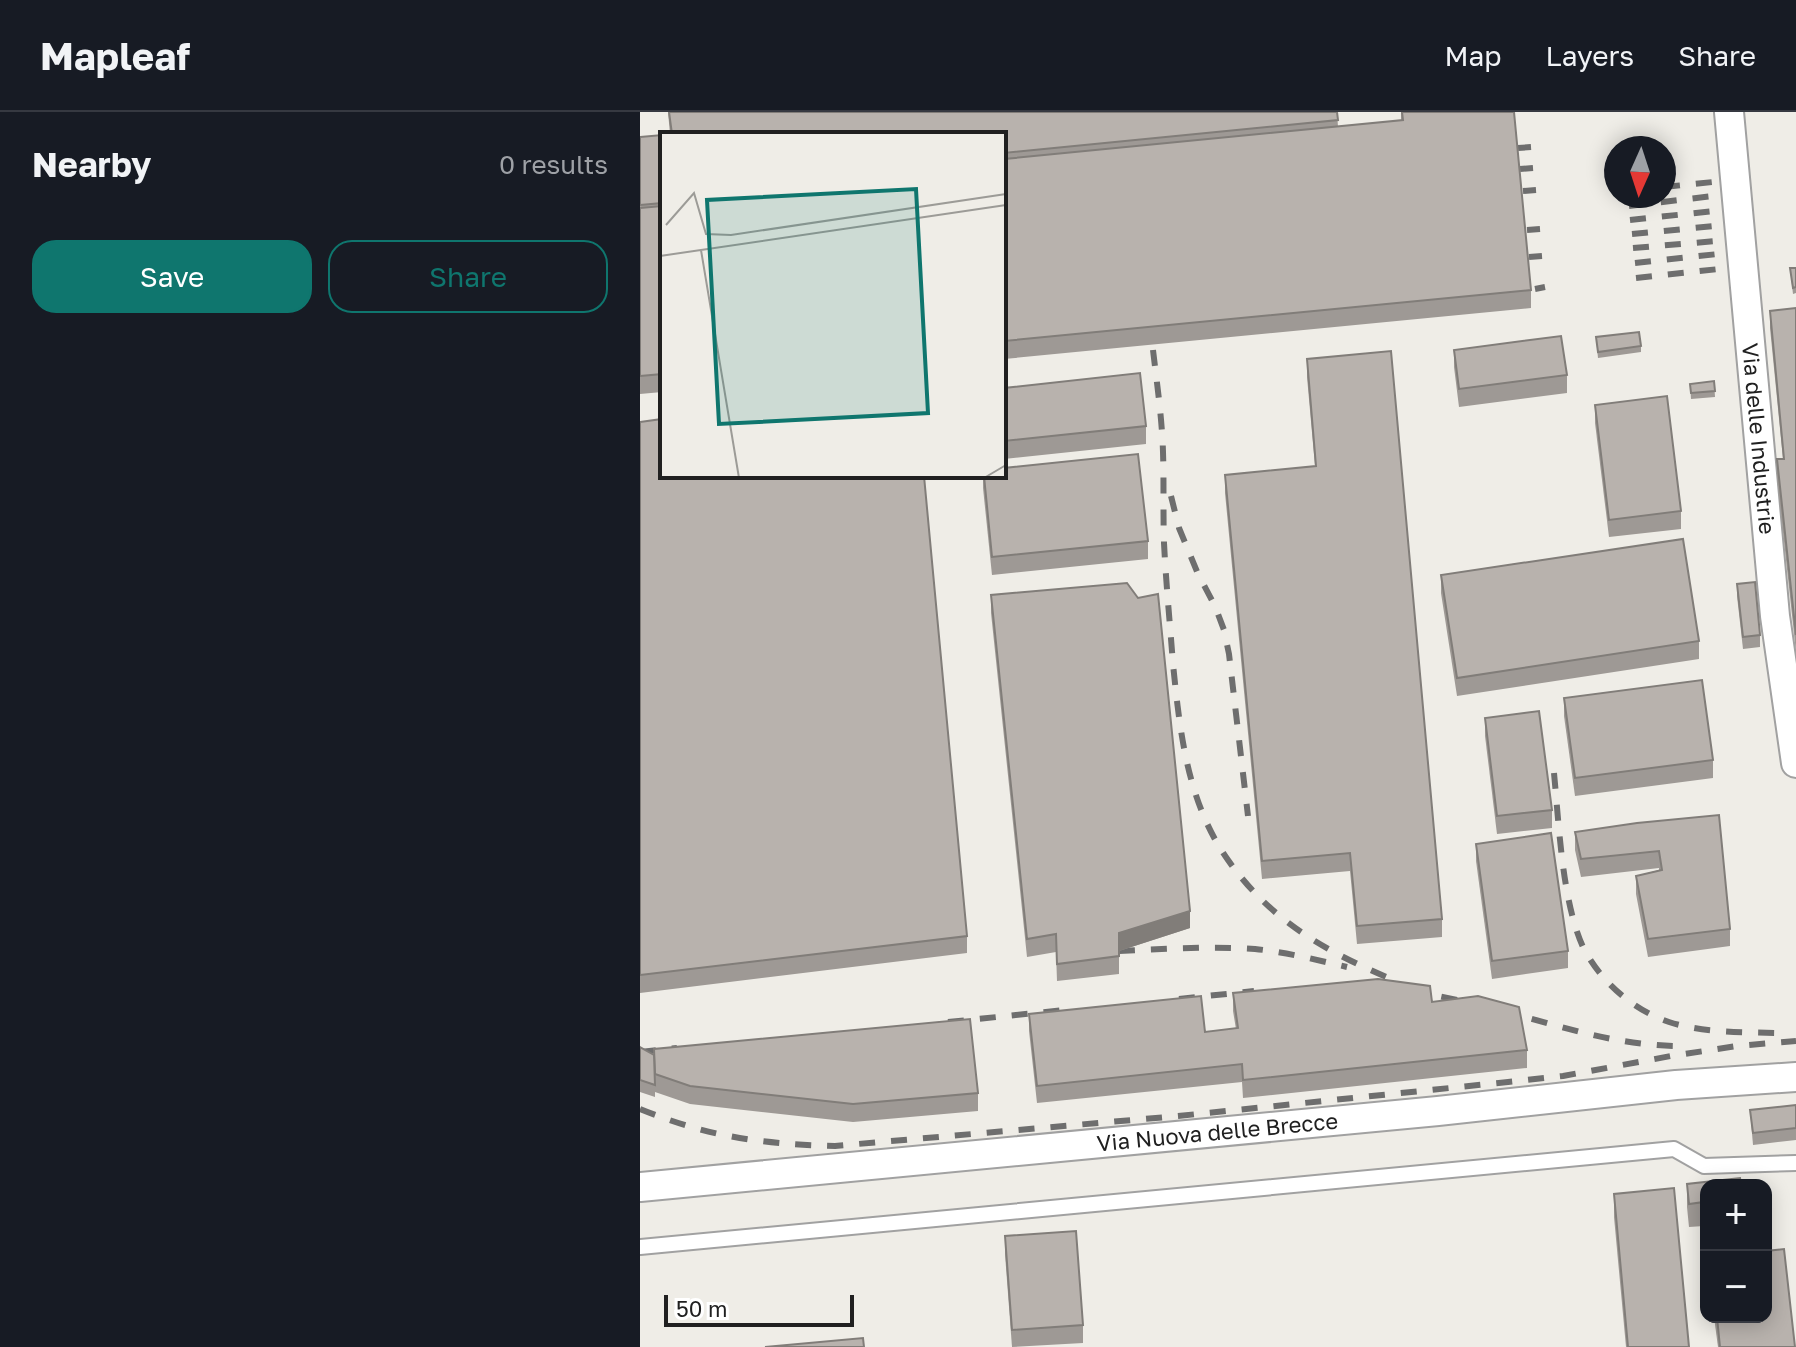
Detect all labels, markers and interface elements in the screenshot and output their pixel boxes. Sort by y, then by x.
text: Mapleaf [40,33,190,78]
text: Map [1444,39,1502,72]
text: Layers [1546,39,1634,72]
text: Share [1678,39,1756,72]
inset map [660,132,1006,478]
north arrow [1604,136,1676,208]
text: Nearby [32,144,152,184]
text: 0 results [499,149,608,180]
button: Save [32,240,312,313]
button: Share [328,240,608,313]
street label: Via delle Industrie [1737,342,1781,535]
street label: Via Nuova delle Brecce [1096,1107,1339,1156]
map controls [1700,1179,1772,1323]
button: + [1700,1179,1772,1251]
button: − [1700,1251,1772,1323]
scale bar [664,1291,854,1327]
text: 50 m [676,1295,727,1322]

